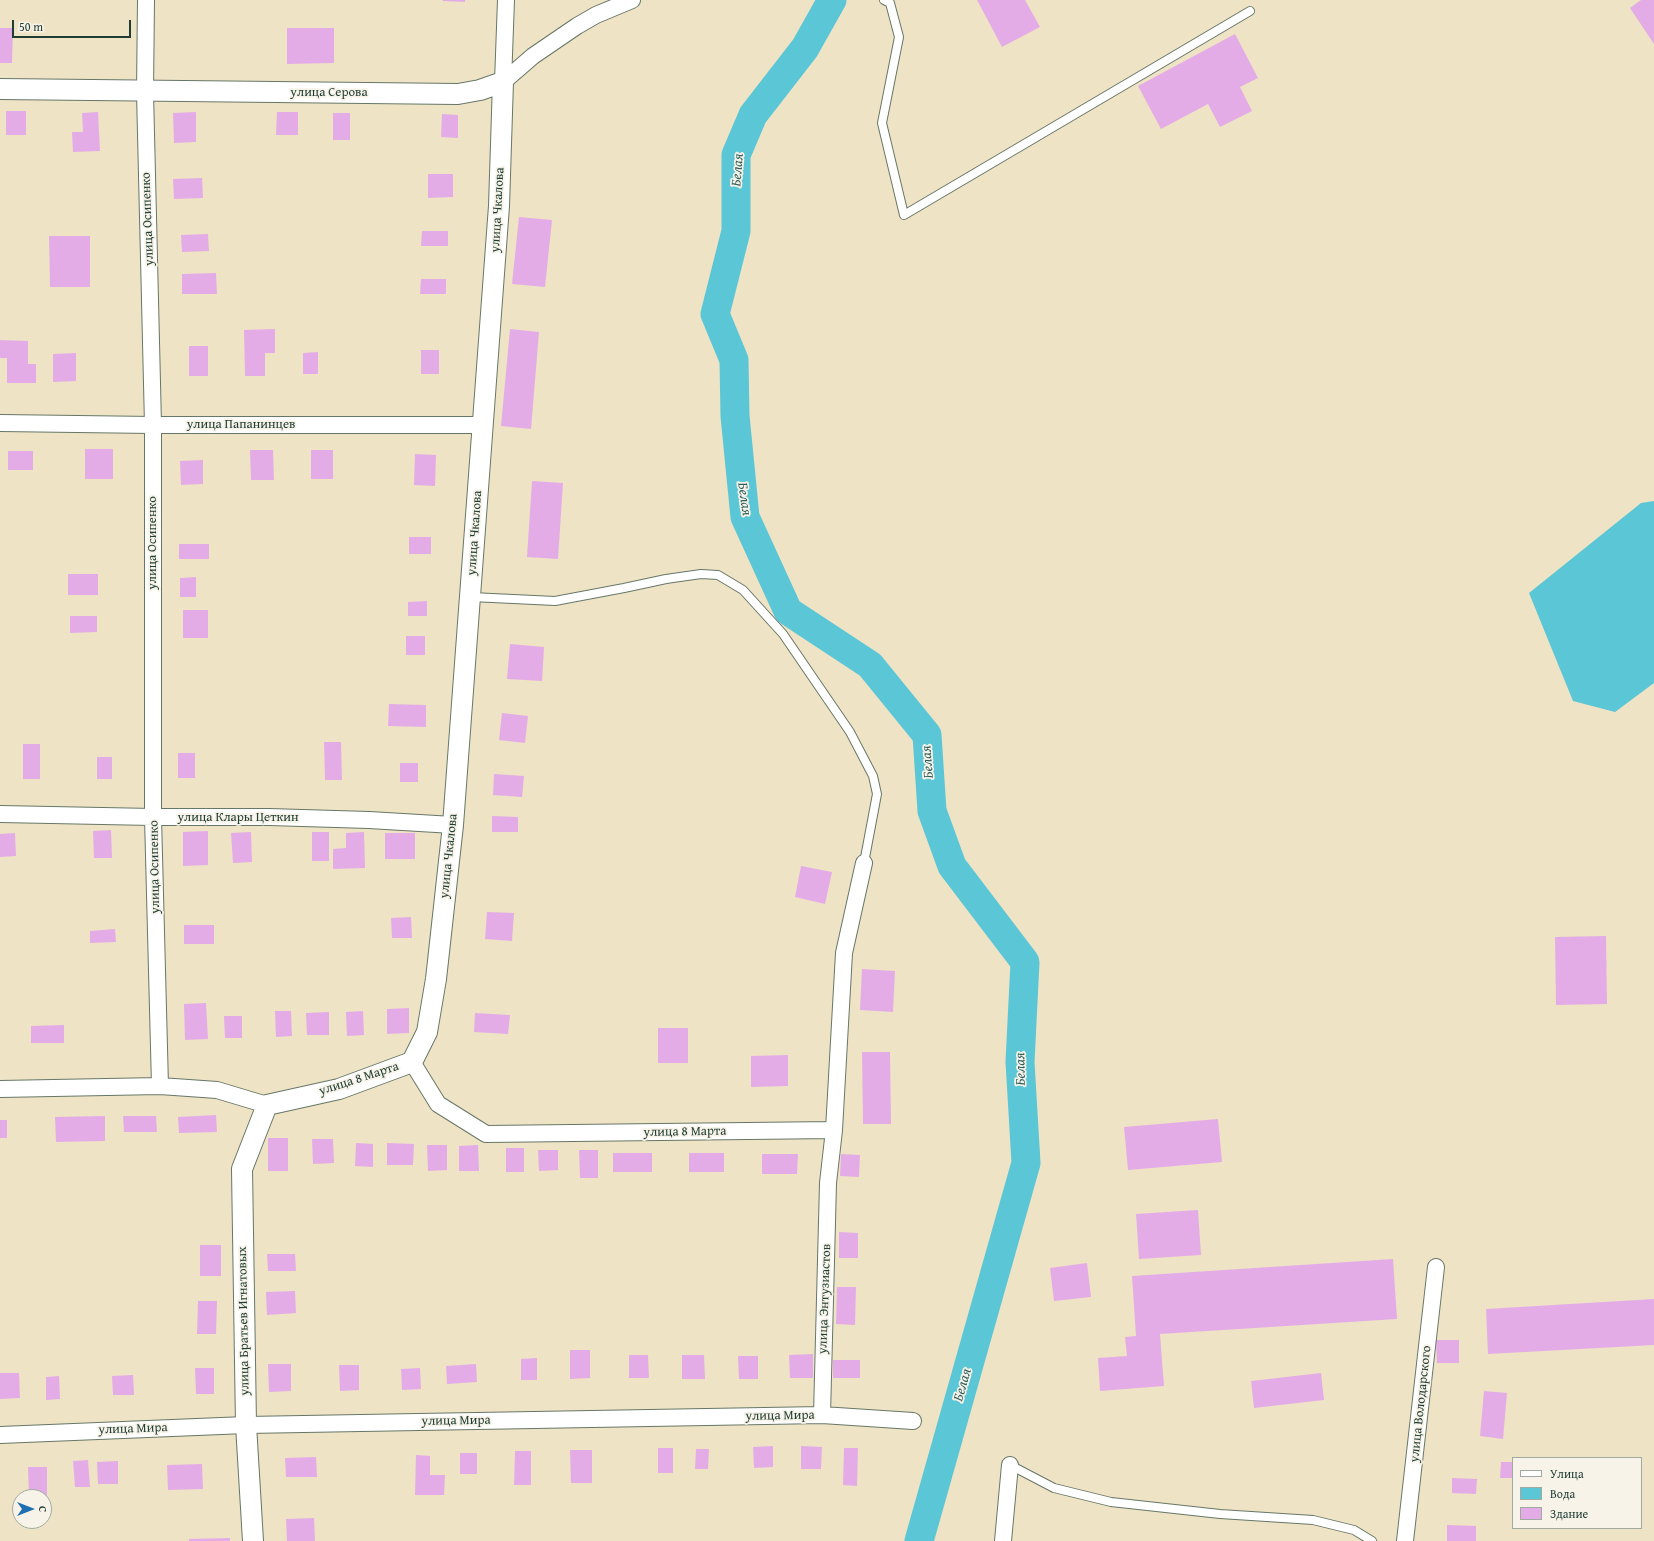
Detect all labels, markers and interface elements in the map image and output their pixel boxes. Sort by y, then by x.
scale bar [14,12,133,38]
text: 50 m [19,18,43,35]
street label: улица Серова [290,85,368,101]
water label: Белая [728,153,748,187]
street label: улица Чкалова [488,167,508,253]
street label: улица Осипенко [139,172,157,266]
street label: улица Папанинцев [187,417,295,433]
water label: Белая [733,481,755,517]
street label: улица Чкалова [464,490,486,576]
street label: улица Осипенко [145,496,161,590]
water label: Белая [918,745,938,779]
street label: улица Клары Цеткин [177,810,299,826]
street label: улица Чкалова [437,813,461,899]
street label: улица Осипенко [146,820,164,914]
water label: Белая [1012,1052,1030,1086]
street label: улица 8 Марта [317,1059,401,1099]
street label: улица 8 Марта [643,1123,727,1141]
street label: улица Энтузиастов [815,1244,835,1354]
street label: улица Братьев Игнатовых [235,1246,253,1396]
street label: улица Володарского [1407,1345,1435,1463]
water label: Белая [950,1367,976,1403]
street label: улица Мира [745,1408,815,1424]
street label: улица Мира [421,1413,491,1429]
street label: улица Мира [98,1420,168,1438]
legend [1512,1457,1642,1529]
text: Улица [1550,1465,1584,1482]
text: Вода [1550,1485,1575,1502]
north arrow [12,1489,52,1529]
text: Здание [1550,1505,1588,1522]
text: С [35,1506,51,1512]

